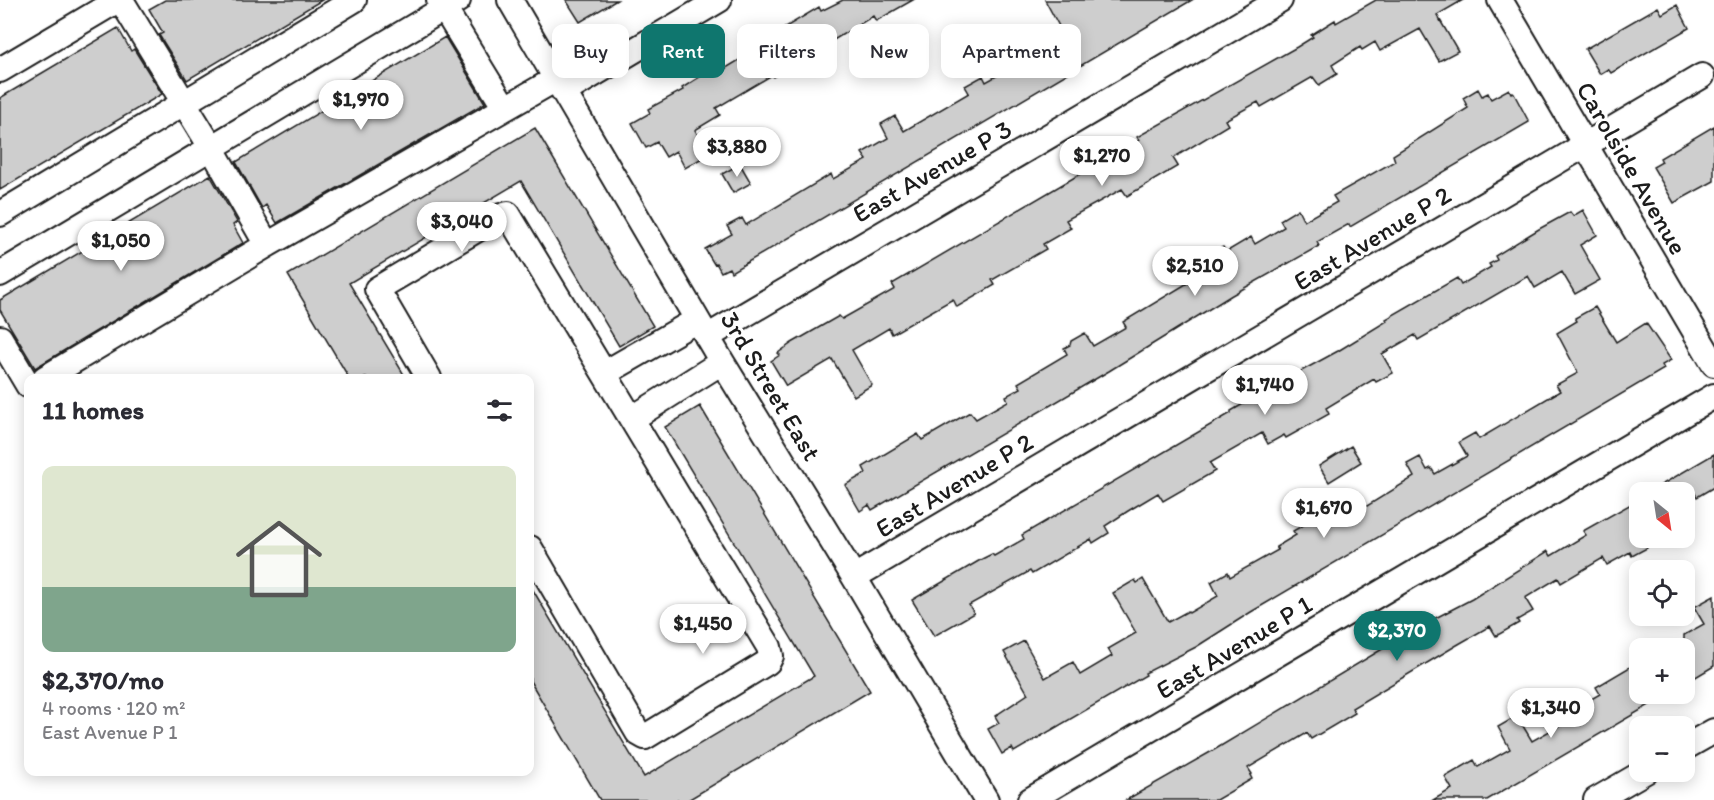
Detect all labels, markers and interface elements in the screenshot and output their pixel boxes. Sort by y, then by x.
chip: Buy [552,24,629,78]
chip: Rent [641,24,725,78]
chip: Filters [737,24,837,78]
chip: New [849,24,929,78]
chip: Apartment [941,24,1081,78]
street label: Carolside Avenue [1570,76,1694,260]
pin: $1,970 [312,80,410,131]
text: $1,970 [333,87,389,111]
street label: East Avenue P 3 [847,113,1017,229]
pin: $3,880 [688,127,786,178]
text: $3,880 [707,134,767,158]
pin: $1,270 [1053,136,1151,187]
text: $1,270 [1074,143,1130,167]
street label: East Avenue P 2 [1288,178,1457,298]
pin: $3,040 [413,202,511,253]
text: $3,040 [431,209,493,233]
pin: $1,050 [72,221,170,272]
text: $1,050 [91,228,151,252]
pin: $2,510 [1146,246,1244,297]
text: $2,510 [1166,253,1224,277]
street label: 3rd Street East [714,305,828,467]
pin: $1,740 [1216,365,1314,416]
text: $1,740 [1236,372,1294,396]
text: 11 homes [42,394,144,426]
icon: filters [483,394,516,427]
street label: East Avenue P 2 [870,425,1039,545]
north arrow [1629,482,1695,548]
map controls [1629,482,1695,782]
pin: $1,670 [1275,488,1373,539]
text: $1,670 [1296,495,1352,519]
icon: home [225,505,333,613]
button: locate [1629,560,1695,626]
street label: East Avenue P 1 [1150,588,1318,706]
pin: $1,450 [654,604,752,655]
text: $1,450 [674,611,733,635]
pin: $2,370 [1348,611,1446,662]
text: $2,370 [1368,618,1426,642]
button: + [1629,638,1695,704]
text: $2,370/mo [42,664,164,696]
pin: $1,340 [1502,688,1600,739]
text: $1,340 [1521,695,1581,719]
text: 4 rooms · 120 m² [42,696,185,720]
button: − [1629,716,1695,782]
text: East Avenue P 1 [42,720,178,744]

